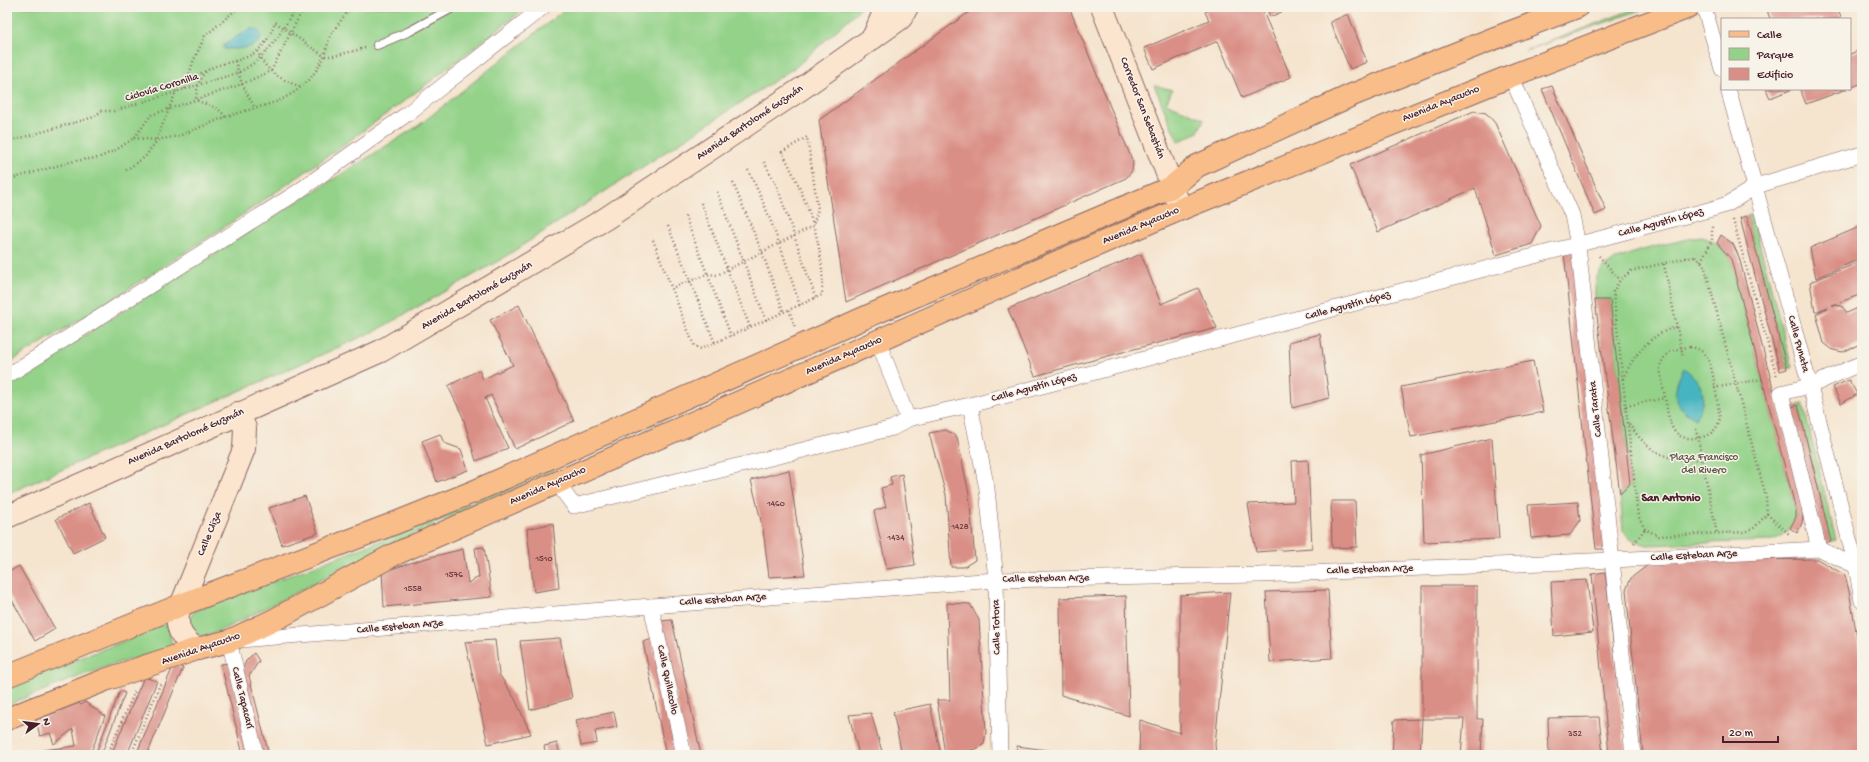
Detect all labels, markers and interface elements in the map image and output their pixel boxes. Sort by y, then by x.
legend [1721,18,1851,90]
text: Calle [1757,29,1782,43]
text: Parque [1756,49,1794,63]
street label: Corredor San Sebastián [1117,56,1167,161]
text: Edificio [1757,69,1793,83]
street label: Ciclovía Coronilla [124,71,201,105]
street label: Avenida Bartolomé Guzmán [694,82,806,163]
street label: Avenida Ayacucho [1401,83,1482,125]
street label: Avenida Ayacucho [1101,204,1181,248]
street label: Calle Agustín López [1617,206,1706,240]
street label: Avenida Bartolomé Guzmán [419,259,535,333]
street label: Calle Agustín López [1304,289,1393,323]
street label: Calle Punata [1785,314,1812,375]
street label: Avenida Ayacucho [804,334,884,378]
street label: Calle Agustín López [990,371,1079,405]
street label: Calle Tarata [1587,380,1605,438]
street label: Avenida Bartolomé Guzmán [126,406,247,468]
park label: Plaza Francisco del Rivero [1669,452,1739,477]
street label: Avenida Ayacucho [508,464,588,508]
district label: San Antonio [1641,492,1701,506]
house number: 1460 [766,499,785,510]
street label: Calle Cliza [195,509,225,558]
house number: 1428 [950,522,969,533]
house number: 1434 [887,533,905,544]
street label: Calle Esteban Arze [1650,548,1738,564]
house number: 1510 [534,554,553,565]
street label: Calle Esteban Arze [1326,562,1414,578]
house number: 1576 [444,570,463,581]
street label: Calle Esteban Arze [1002,572,1090,586]
house number: 1558 [403,584,422,595]
street label: Calle Esteban Arze [679,591,767,609]
street label: Calle Totora [991,598,1003,655]
street label: Calle Esteban Arze [356,617,444,637]
street label: Avenida Ayacucho [160,630,242,668]
street label: Calle Quillacollo [654,644,680,716]
street label: Calle Tapacarí [229,666,256,731]
north arrow [18,704,58,744]
text: N [39,717,52,727]
scale bar [1723,718,1778,744]
text: 20 m [1729,727,1754,741]
house number: 352 [1567,729,1582,740]

